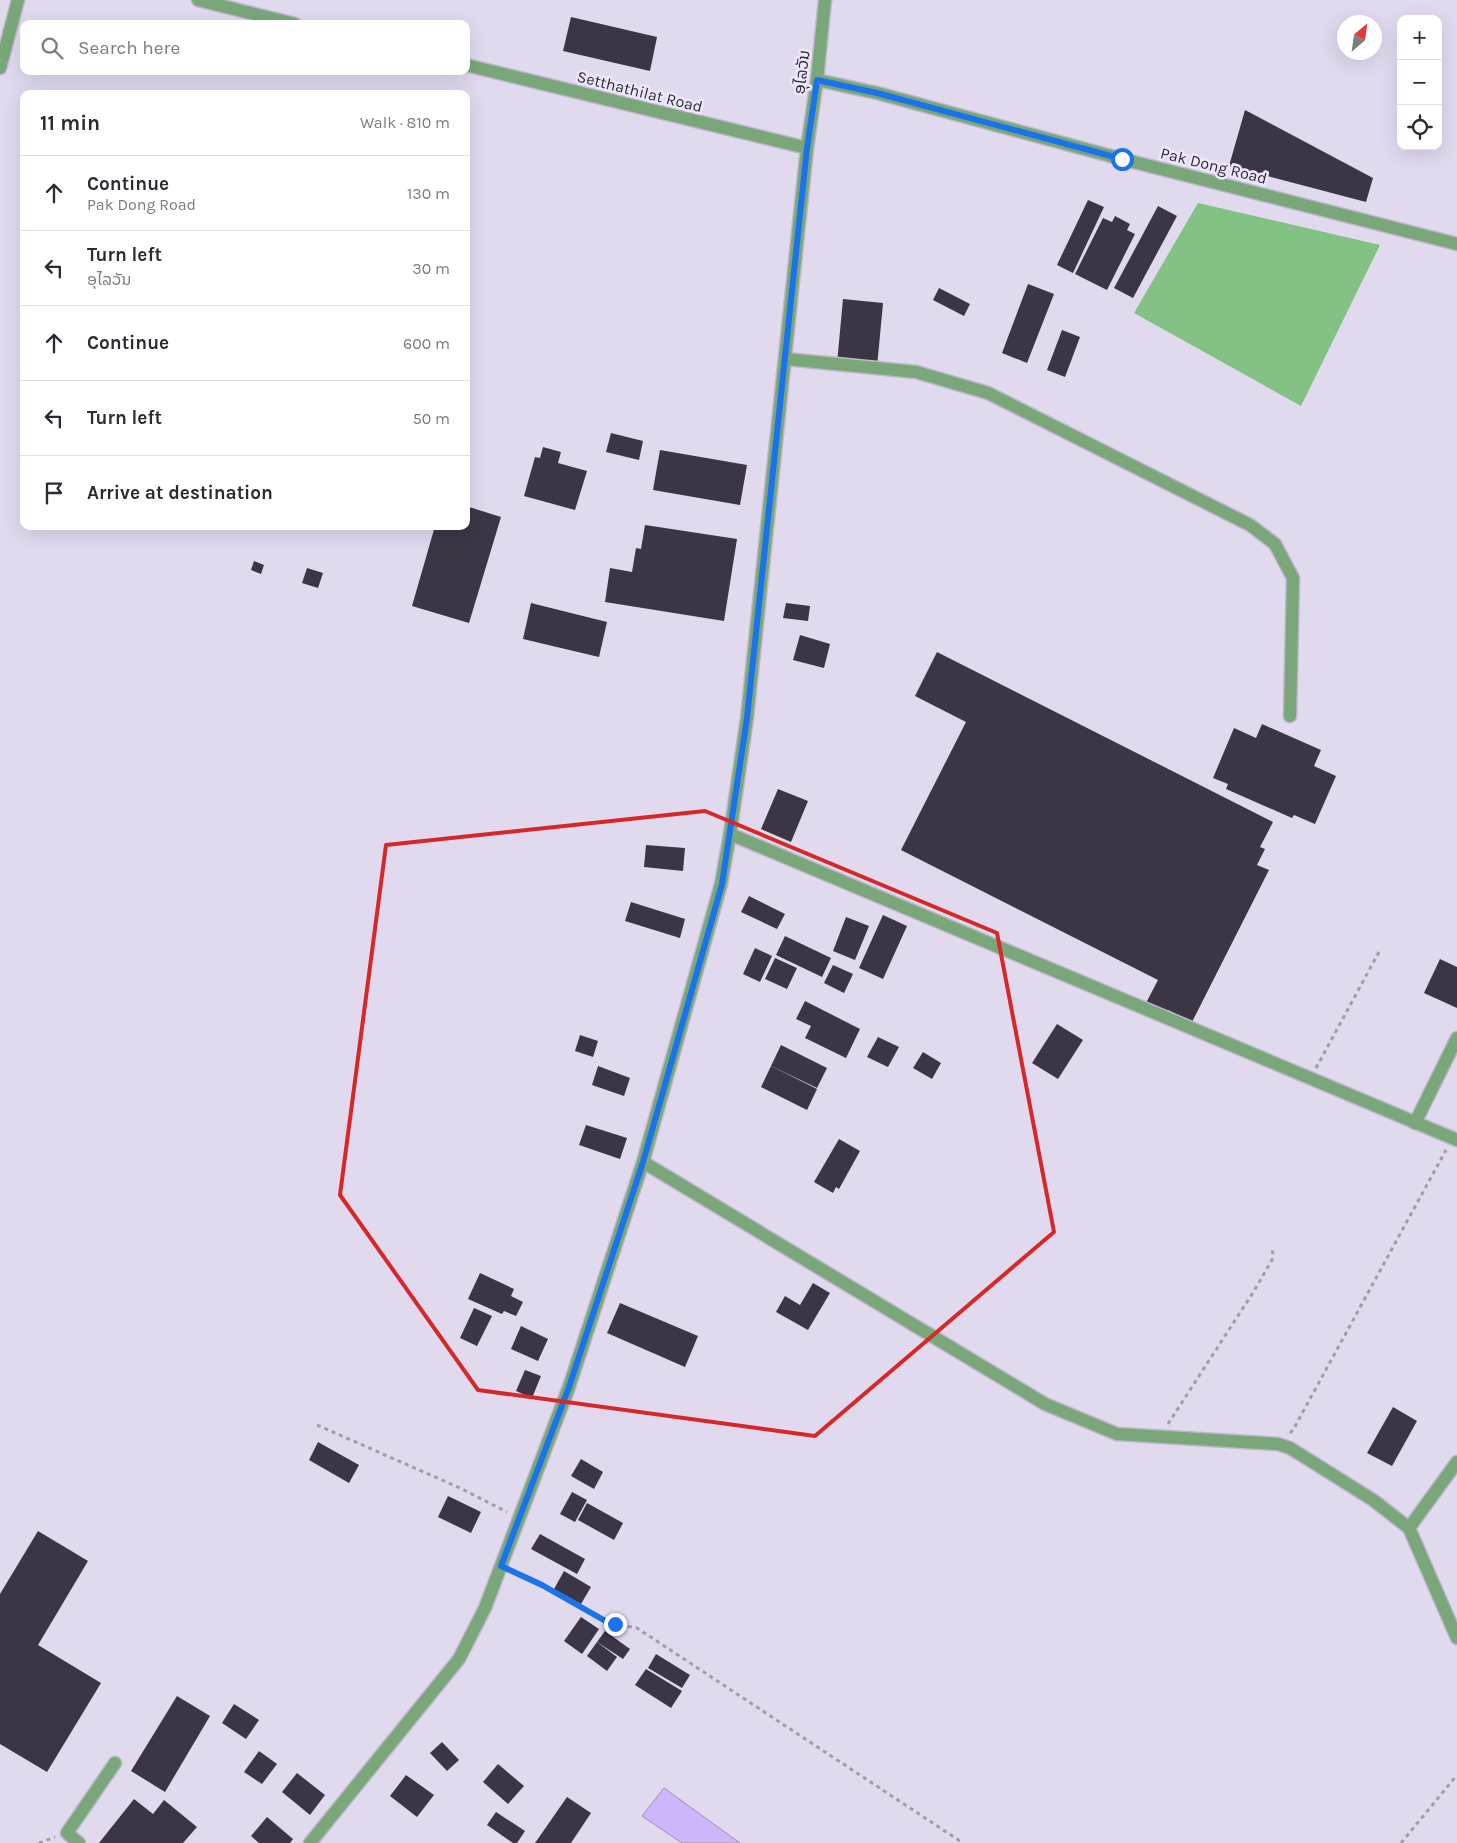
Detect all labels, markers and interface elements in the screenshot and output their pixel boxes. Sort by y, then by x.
north arrow [1337,15,1382,60]
map controls [1397,15,1442,150]
button: + [1397,15,1442,60]
search box [20,20,470,75]
icon: search [38,34,66,62]
text: Search here [78,37,180,59]
street label: ອຸໄລວັນ [789,49,815,95]
button: − [1397,60,1442,105]
street label: Setthathilat Road [575,67,705,116]
button: locate [1397,105,1442,150]
text: 11 min [40,111,100,135]
text: Walk · 810 m [360,113,450,132]
street label: Pak Dong Road [1159,143,1269,188]
route start [1111,148,1134,171]
text: Continue [87,173,169,195]
icon: ahead [40,179,68,207]
text: 130 m [407,184,450,203]
text: Pak Dong Road [87,195,196,214]
text: Turn left [87,244,162,266]
icon: left [40,254,68,282]
text: 30 m [412,259,450,278]
text: ອຸໄລວັນ [87,270,131,289]
icon: ahead [40,329,68,357]
text: Continue [87,332,169,354]
text: 600 m [403,334,450,353]
icon: left [40,404,68,432]
text: Turn left [87,407,162,429]
text: 50 m [413,409,450,428]
icon: arrive [40,479,68,507]
text: Arrive at destination [87,482,273,504]
route end [604,1613,627,1636]

